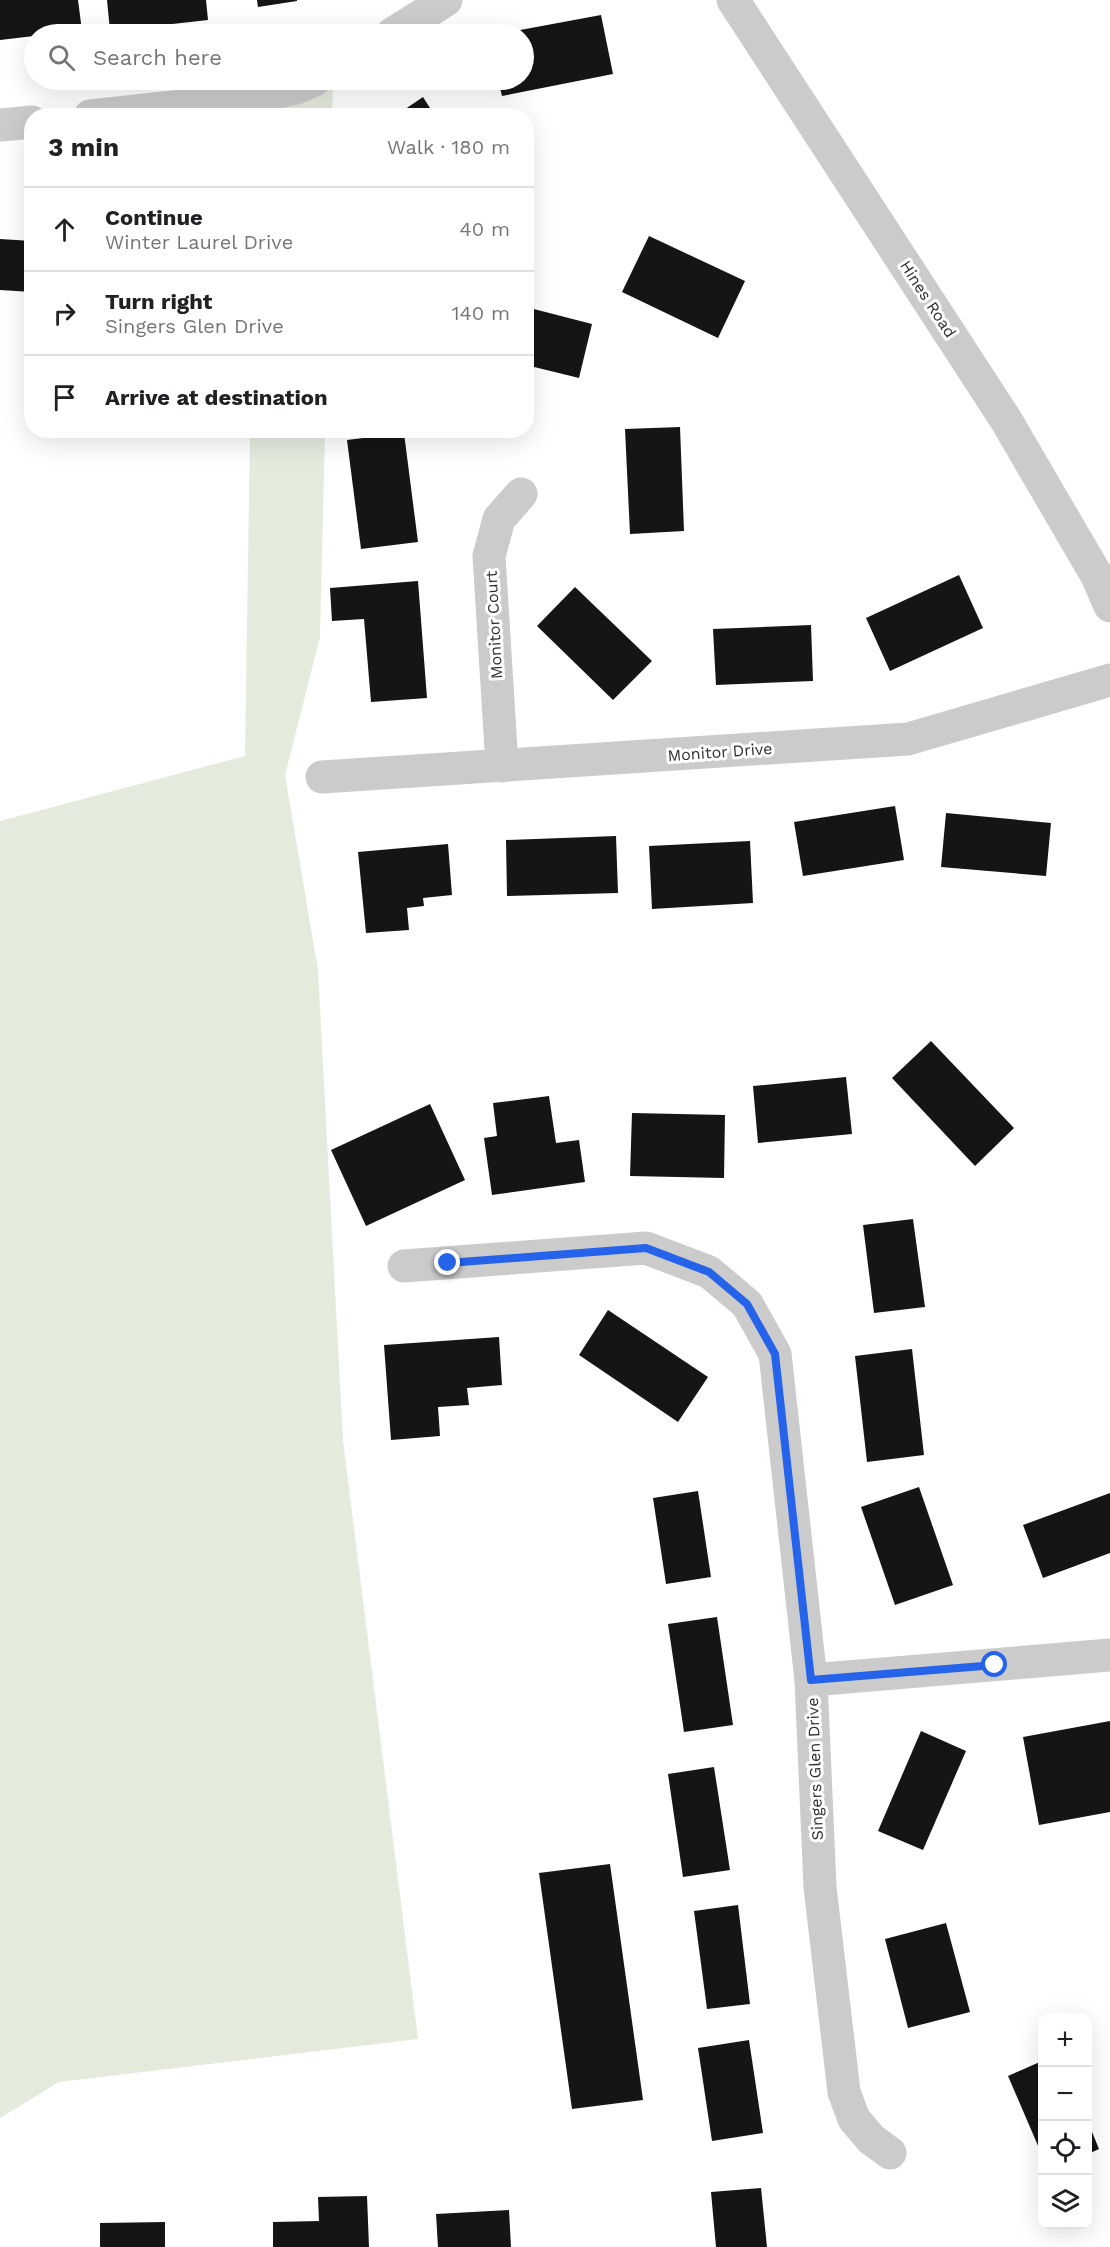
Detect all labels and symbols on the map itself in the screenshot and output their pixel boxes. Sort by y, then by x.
street label: Hines Road [896,257,960,341]
street label: Monitor Court [482,570,506,680]
street label: Monitor Drive [667,739,773,765]
route end [434,1249,460,1275]
route start [981,1651,1007,1677]
street label: Singers Glen Drive [803,1697,827,1841]

